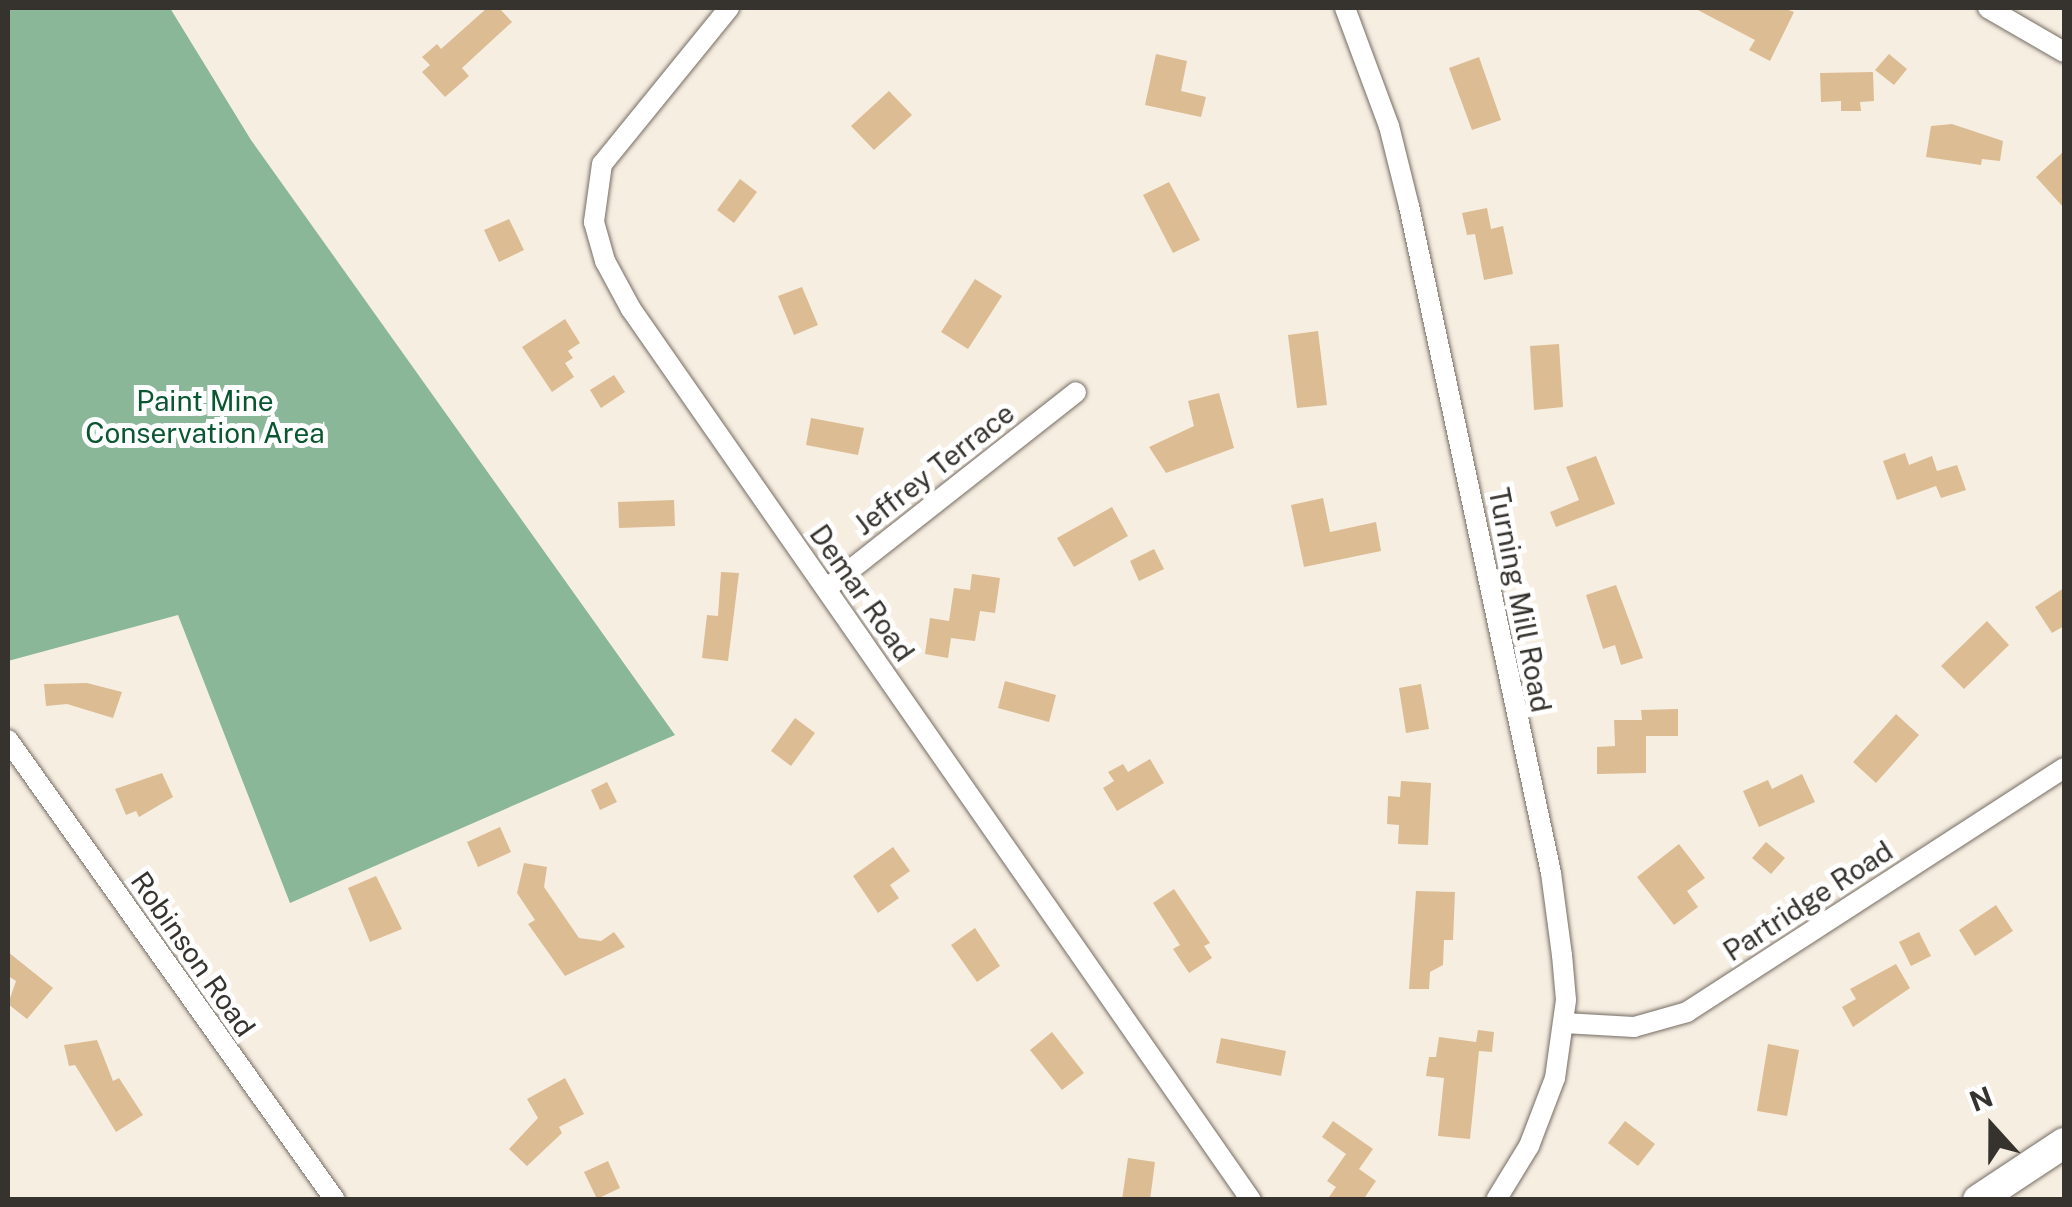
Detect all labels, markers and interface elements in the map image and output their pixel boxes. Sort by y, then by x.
park label: Paint Mine Conservation Area [85,384,325,450]
street label: Jeffrey Terrace [847,396,1021,542]
street label: Turning Mill Road [1482,485,1558,715]
street label: Demar Road [803,518,921,668]
street label: Partridge Road [1717,834,1899,968]
street label: Robinson Road [124,865,262,1043]
north arrow [1942,1077,2042,1177]
text: N [1965,1079,1997,1118]

